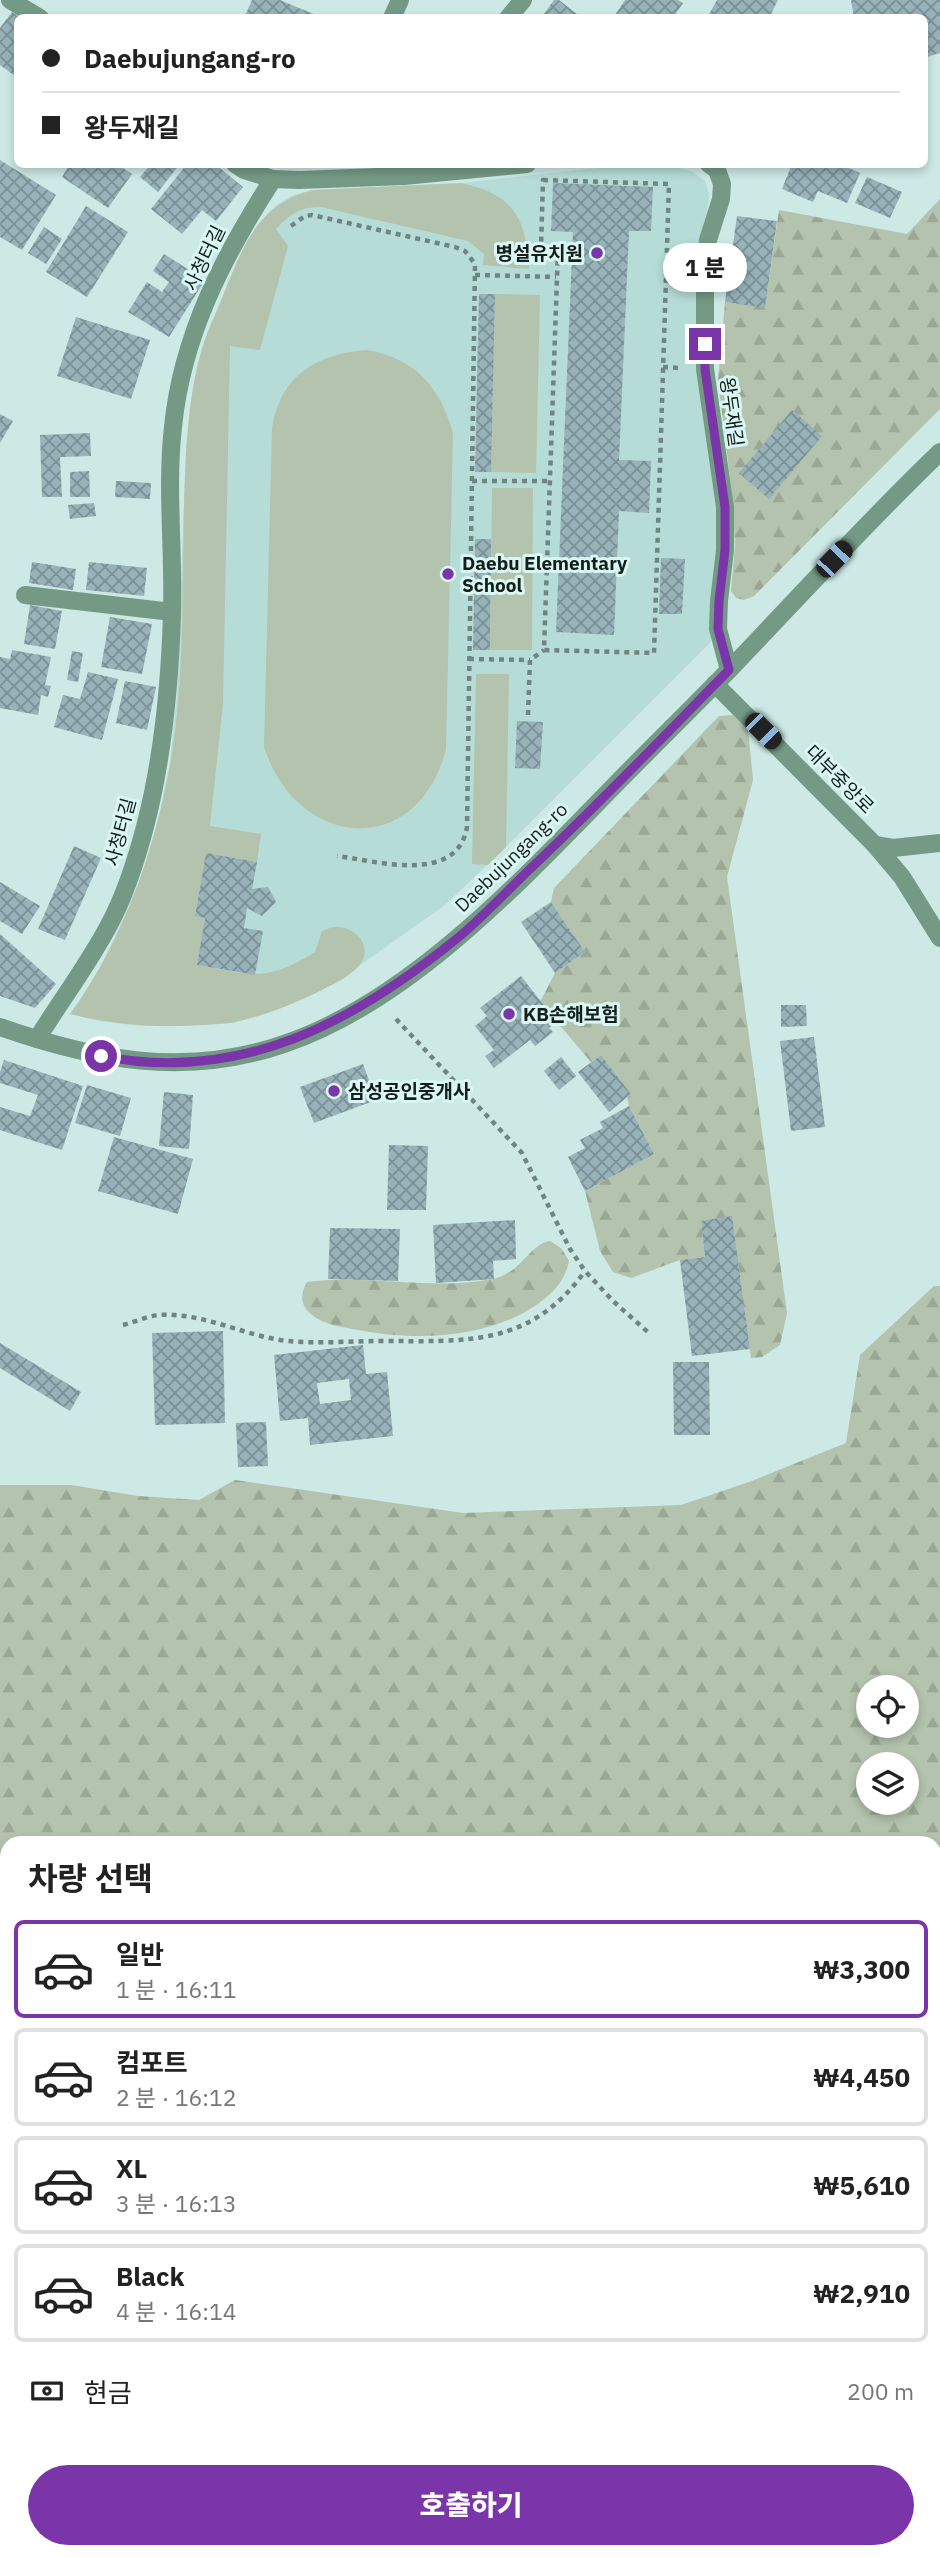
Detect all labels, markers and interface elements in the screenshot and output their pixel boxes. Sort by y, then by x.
text: Daebujungang-ro [84,41,296,75]
text: 왕두재길 [84,110,180,144]
street label: 사청터길 [178,221,230,295]
place label: 병설유치원 [496,241,583,265]
callout: 1 분 [663,243,747,292]
marker: 병설유치원 [589,245,605,261]
text: 1 분 [685,252,725,282]
route end [689,328,721,360]
street label: 왕두재길 [715,376,749,448]
car [812,537,857,581]
place label: Daebu Elementary School [462,551,628,597]
marker: Daebu Elementary School [440,566,456,582]
car [741,709,786,753]
street label: 대부중앙로 [801,740,879,818]
street label: 사청터길 [99,795,141,869]
street label: Daebujungang-ro [450,797,572,917]
place label: KB손해보험 [523,1002,619,1026]
marker: KB손해보험 [501,1006,517,1022]
route start [85,1040,117,1072]
place label: 삼성공인중개사 [348,1079,471,1103]
marker: 삼성공인중개사 [326,1083,342,1099]
map controls [856,1675,919,1815]
button: locate [856,1675,919,1738]
button: layers [856,1752,919,1815]
text: 차량 선택 [28,1857,153,1899]
text: 일반 [116,1937,164,1971]
icon: car [32,1938,95,2001]
text: ₩3,300 [813,1952,910,1986]
text: 1 분 · 16:11 [116,1974,237,2004]
text: 컴포트 [116,2045,188,2079]
icon: car [32,2046,95,2109]
text: ₩4,450 [813,2060,910,2094]
text: 2 분 · 16:12 [116,2082,237,2112]
text: XL [116,2151,147,2185]
icon: car [32,2154,95,2217]
text: ₩5,610 [813,2168,910,2202]
text: 3 분 · 16:13 [116,2188,237,2218]
text: Black [116,2259,184,2293]
icon: car [32,2262,95,2325]
text: ₩2,910 [813,2276,910,2310]
text: 4 분 · 16:14 [116,2296,237,2326]
icon: cash [28,2372,66,2410]
text: 현금 [84,2375,132,2409]
text: 200 m [847,2376,914,2406]
button: 호출하기 [28,2465,914,2545]

